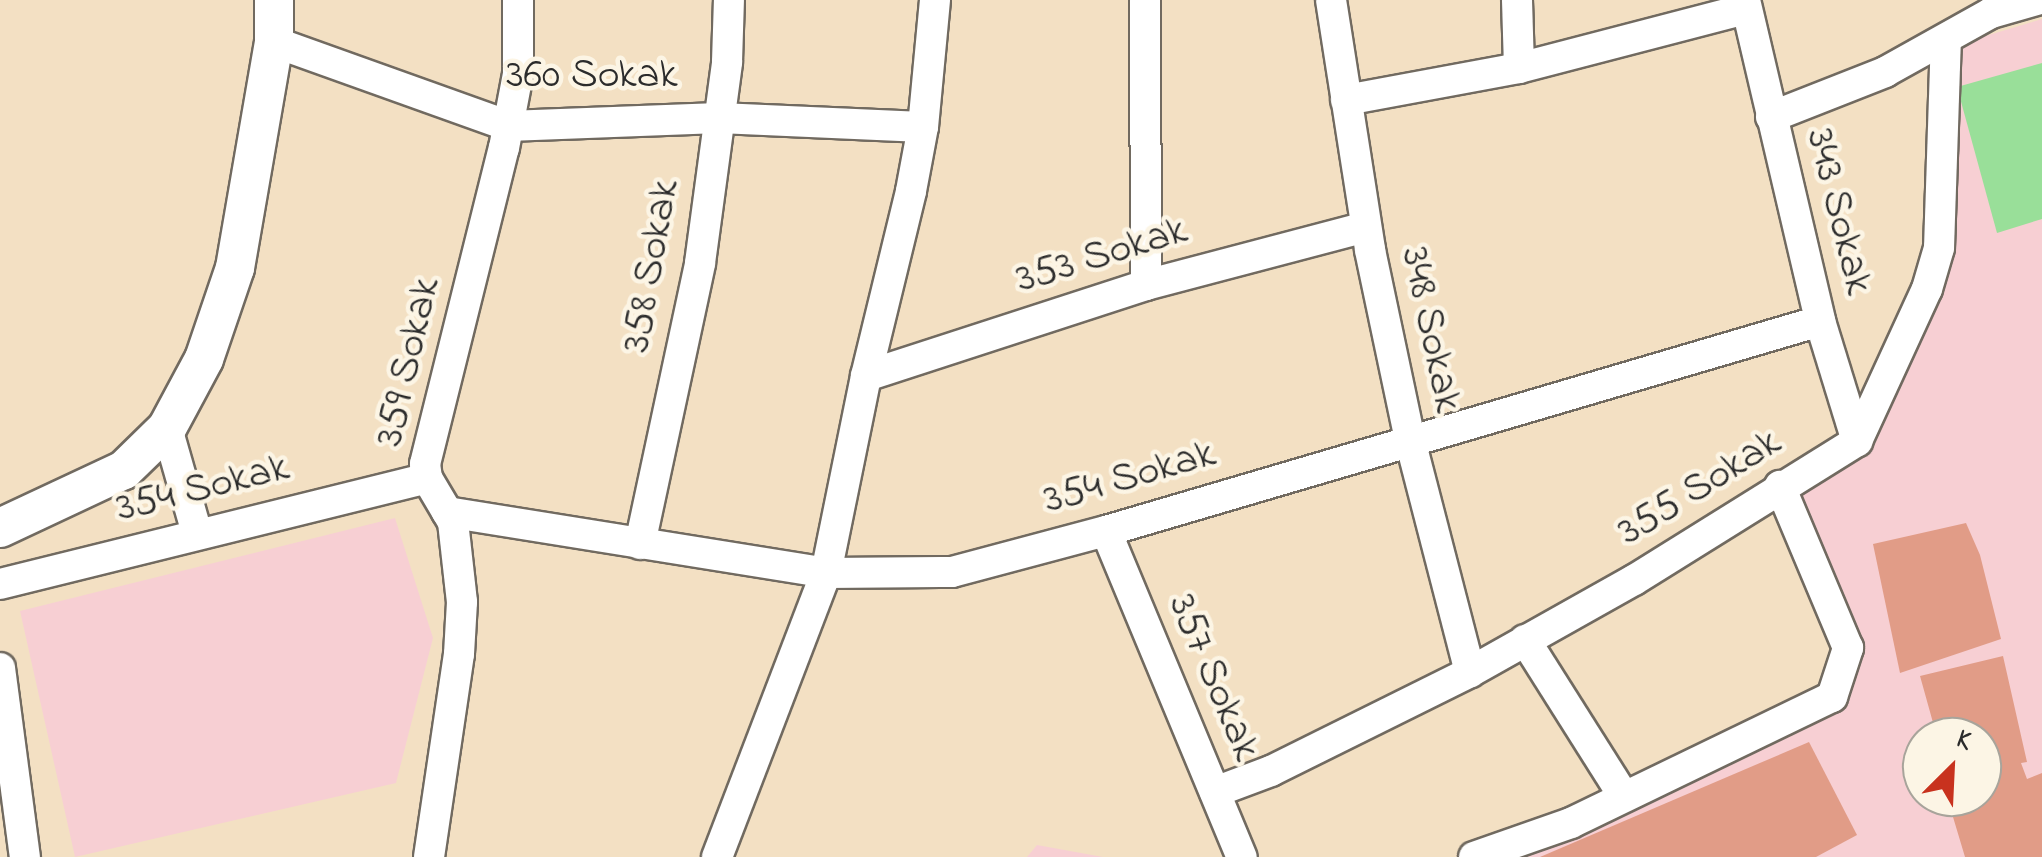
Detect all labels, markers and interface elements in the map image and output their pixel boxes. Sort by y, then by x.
street label: 360 Sokak [506,51,678,101]
street label: 343 Sokak [1793,124,1883,300]
street label: 358 Sokak [612,176,692,356]
street label: 353 Sokak [1010,206,1194,306]
street label: 348 Sokak [1388,243,1472,417]
street label: 359 Sokak [365,273,453,451]
street label: 355 Sokak [1609,418,1791,558]
street label: 354 Sokak [1038,429,1222,527]
street label: 354 Sokak [111,443,295,535]
street label: 357 Sokak [1155,587,1271,769]
north arrow [1902,717,2002,817]
text: K [1949,719,1978,762]

